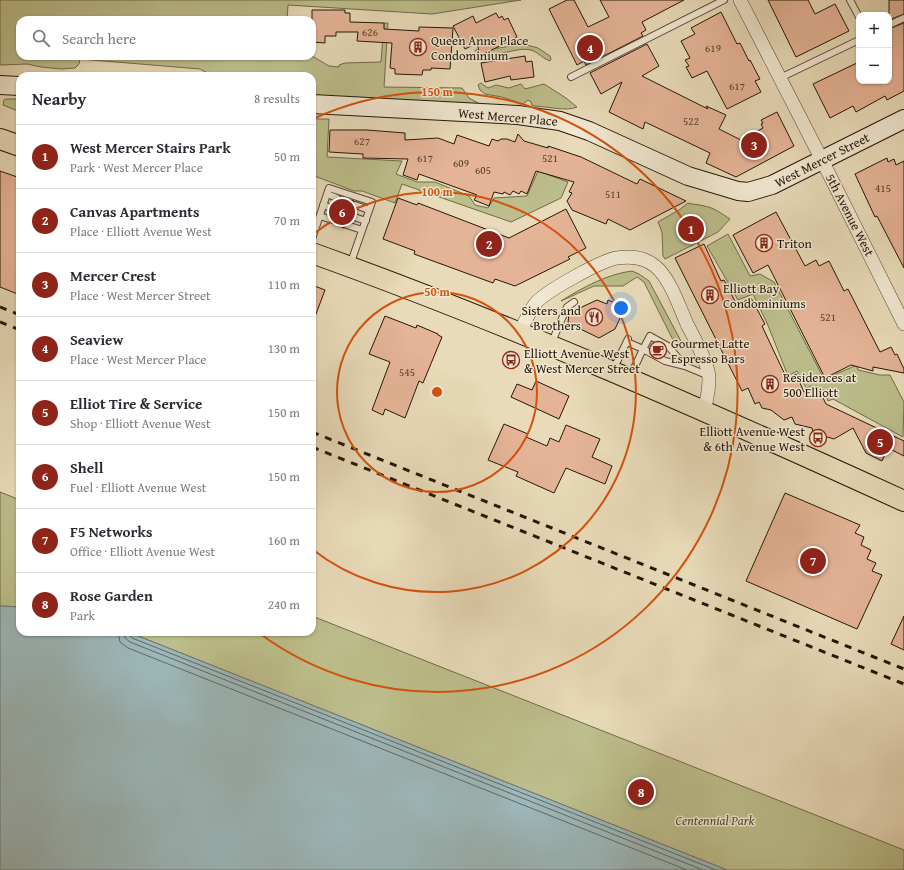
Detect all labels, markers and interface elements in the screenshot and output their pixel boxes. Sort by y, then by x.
map controls [856,12,892,84]
button: + [856,12,892,48]
search box [16,16,316,60]
house number: 626 [362,24,378,40]
icon: search [30,27,52,49]
text: Search here [62,28,136,49]
place label: Queen Anne Place Condominium [431,31,528,65]
pin: 4 [577,33,603,63]
building icon: Queen Anne Place Condominium [408,37,428,57]
house number: 619 [705,40,721,56]
button: − [856,48,892,84]
house number: 617 [729,78,745,94]
text: 150 m [421,83,454,100]
text: Nearby [32,86,86,111]
text: 8 results [254,89,300,108]
street label: West Mercer Place [457,103,559,131]
house number: 522 [683,113,699,129]
street label: West Mercer Street [771,128,873,192]
pin: 3 [741,130,767,160]
house number: 627 [354,133,370,149]
text: West Mercer Stairs Park [70,137,231,158]
text: 1 [42,147,48,166]
text: 50 m [274,147,300,166]
house number: 617 [417,150,433,166]
house number: 521 [542,150,558,166]
house number: 609 [453,155,469,171]
text: Park · West Mercer Place [70,158,203,177]
house number: 605 [475,162,491,178]
street label: 5th Avenue West [821,170,879,260]
house number: 415 [875,180,891,196]
text: 100 m [421,183,454,200]
house number: 511 [605,186,621,202]
pin: 6 [329,197,355,227]
text: Canvas Apartments [70,201,199,222]
text: 2 [42,211,48,230]
text: 70 m [274,211,300,230]
pin: 1 [678,214,704,244]
text: Place · Elliott Avenue West [70,222,212,241]
pin: 2 [476,229,502,259]
building icon: Triton [754,233,774,253]
place label: Triton [777,234,813,253]
text: Mercer Crest [70,265,156,286]
text: 3 [42,275,48,294]
text: 110 m [268,275,300,294]
place label: Elliott Bay Condominiums [723,279,806,313]
text: 50 m [424,283,450,300]
building icon: Elliott Bay Condominiums [700,285,720,305]
text: Place · West Mercer Street [70,286,211,305]
your location [611,298,631,318]
place label: Sisters and Brothers [521,301,581,335]
restaurant icon: Sisters and Brothers [584,307,604,327]
house number: 521 [820,309,836,325]
text: Seaview [70,329,123,350]
place label: Gourmet Latte Espresso Bars [671,334,750,368]
text: 4 [42,339,48,358]
text: 130 m [268,339,300,358]
cafe icon: Gourmet Latte Espresso Bars [648,340,668,360]
place label: Elliott Avenue West & West Mercer Street [524,344,640,378]
text: Place · West Mercer Place [70,350,206,369]
bus stop icon: Elliott Avenue West & West Mercer Street [501,350,521,370]
house number: 545 [399,364,415,380]
place label: Residences at 500 Elliott [783,368,857,402]
building icon: Residences at 500 Elliott [760,374,780,394]
centre of rings [430,385,444,399]
text: Elliot Tire & Service [70,393,202,414]
text: 5 [42,403,48,422]
text: 150 m [268,403,300,422]
text: Shop · Elliott Avenue West [70,414,211,433]
place label: Elliott Avenue West & 6th Avenue West [700,422,805,456]
pin: 5 [867,427,893,457]
bus stop icon: Elliott Avenue West & 6th Avenue West [808,428,828,448]
text: Shell [70,457,103,478]
text: 6 [42,467,48,486]
text: 150 m [268,467,300,486]
text: Fuel · Elliott Avenue West [70,478,206,497]
text: F5 Networks [70,521,152,542]
text: 7 [42,531,48,550]
text: 160 m [268,531,300,550]
text: Office · Elliott Avenue West [70,542,215,561]
pin: 7 [800,546,826,576]
text: Rose Garden [70,585,153,606]
text: 8 [42,595,48,614]
text: 240 m [268,595,300,614]
text: Park [70,606,95,625]
pin: 8 [628,777,654,807]
park label: Centennial Park [676,811,755,830]

